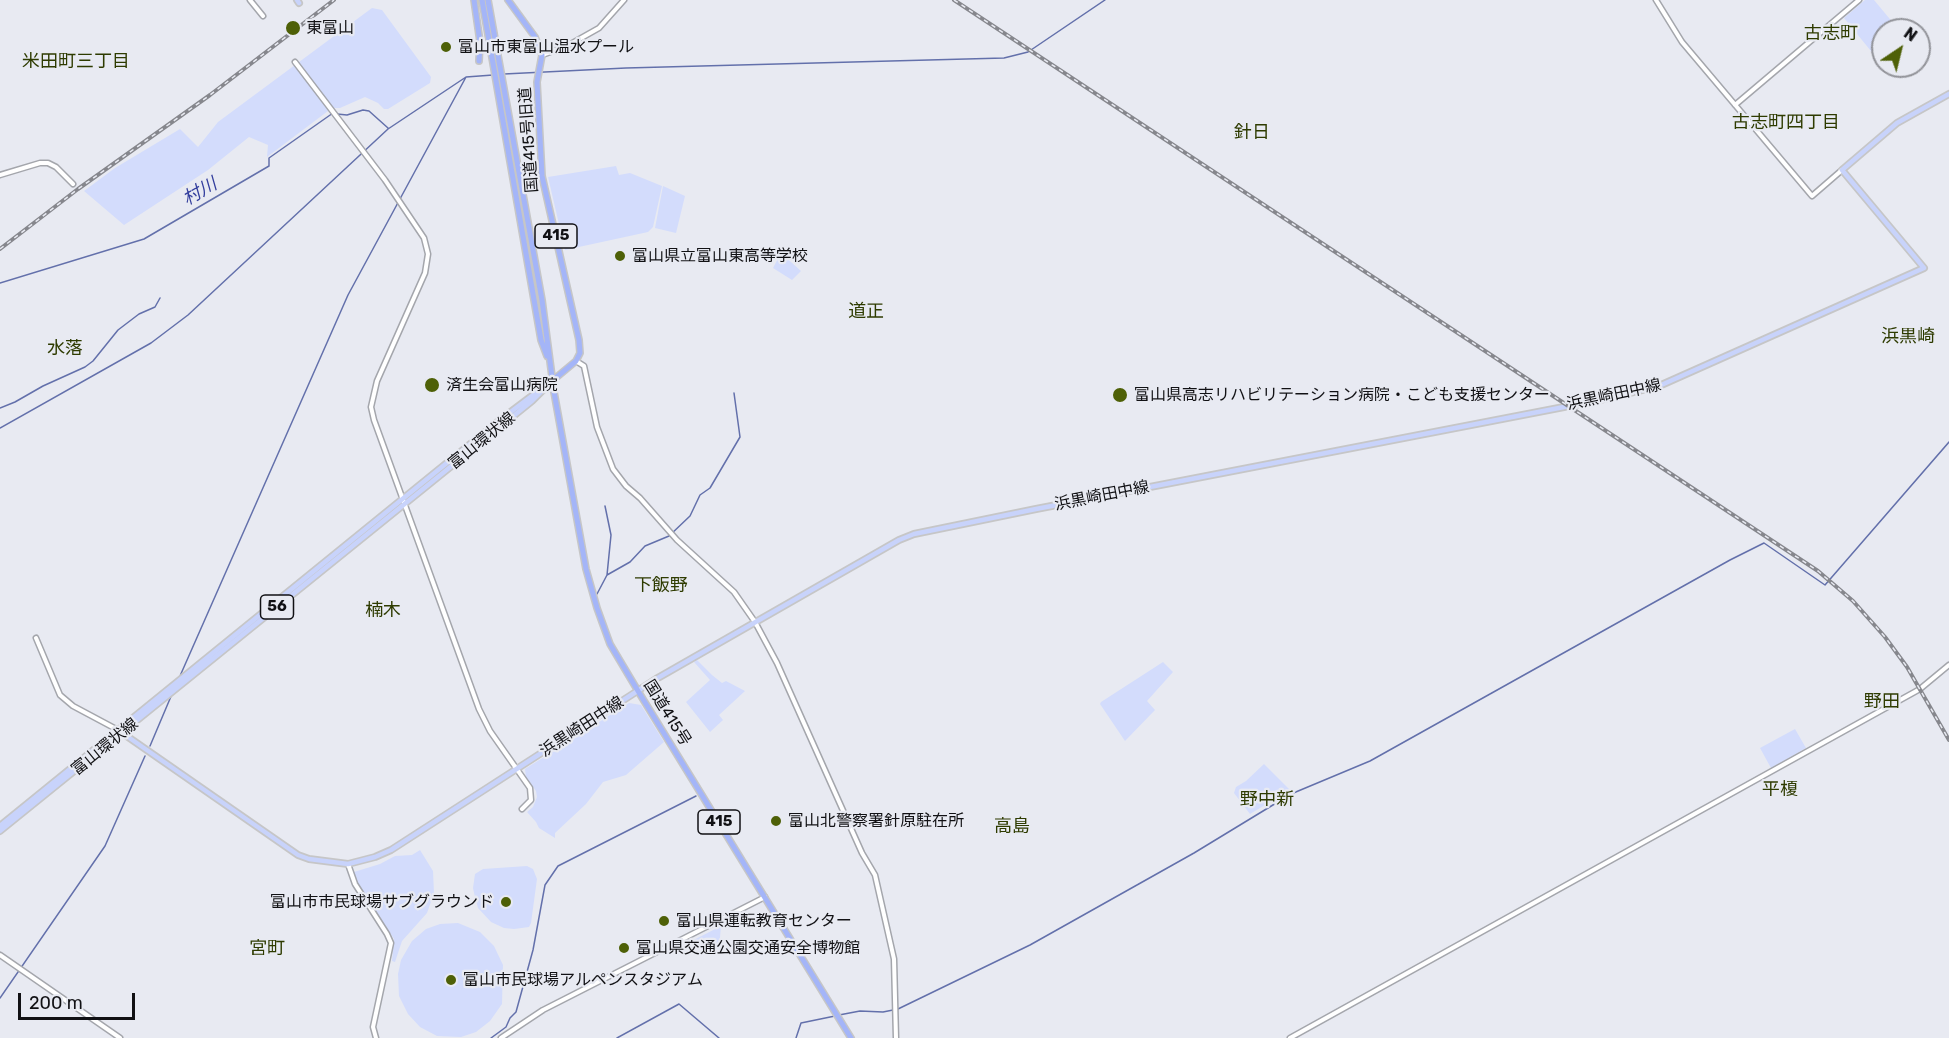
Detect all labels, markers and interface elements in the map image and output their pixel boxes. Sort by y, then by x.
place label: 東富山 [306,18,354,38]
north arrow [1871,18,1931,78]
marker: 東富山 [284,19,302,37]
district label: 古志町 [1804,23,1858,45]
text: N [1900,23,1921,46]
place label: 富山市東富山温水プール [458,37,634,57]
marker: 富山市東富山温水プール [439,40,453,54]
district label: 米田町三丁目 [22,51,130,73]
street label: 国道415号旧道 [516,86,542,194]
district label: 古志町四丁目 [1732,112,1840,134]
district label: 針日 [1234,122,1270,144]
water label: 村川 [179,174,221,210]
road number: 415 [535,224,577,248]
place label: 富山県立富山東高等学校 [632,246,808,266]
marker: 富山県立富山東高等学校 [613,249,627,263]
district label: 道正 [848,301,884,323]
district label: 浜黒崎 [1881,326,1935,348]
district label: 水落 [47,338,83,360]
place label: 済生会富山病院 [446,375,558,395]
marker: 済生会富山病院 [423,376,441,394]
street label: 浜黒崎田中線 [1565,376,1663,414]
place label: 富山県高志リハビリテーション病院・こども支援センター [1134,385,1550,405]
marker: 富山県高志リハビリテーション病院・こども支援センター [1111,386,1129,404]
street label: 富山環状線 [445,408,519,474]
street label: 浜黒崎田中線 [1053,477,1151,515]
district label: 下飯野 [634,575,688,597]
road number: 56 [260,595,294,619]
district label: 楠木 [365,600,401,622]
street label: 国道415号 [639,677,695,749]
district label: 野田 [1864,691,1900,713]
street label: 浜黒崎田中線 [537,693,627,761]
street label: 富山環状線 [68,714,142,780]
district label: 平榎 [1762,779,1798,801]
district label: 野中新 [1240,789,1294,811]
road number: 415 [698,810,740,834]
place label: 富山北警察署針原駐在所 [788,811,964,831]
marker: 富山北警察署針原駐在所 [769,814,783,828]
district label: 高島 [994,816,1030,838]
place label: 富山市市民球場サブグラウンド [270,892,494,912]
marker: 富山市市民球場サブグラウンド [499,895,513,909]
place label: 富山県運転教育センター [676,911,852,931]
marker: 富山県運転教育センター [657,914,671,928]
district label: 宮町 [249,938,285,960]
place label: 富山県交通公園交通安全博物館 [636,938,860,958]
marker: 富山県交通公園交通安全博物館 [617,941,631,955]
place label: 富山市民球場アルペンスタジアム [463,970,703,990]
marker: 富山市民球場アルペンスタジアム [444,973,458,987]
scale bar [21,981,138,1019]
text: 200 m [29,992,83,1014]

